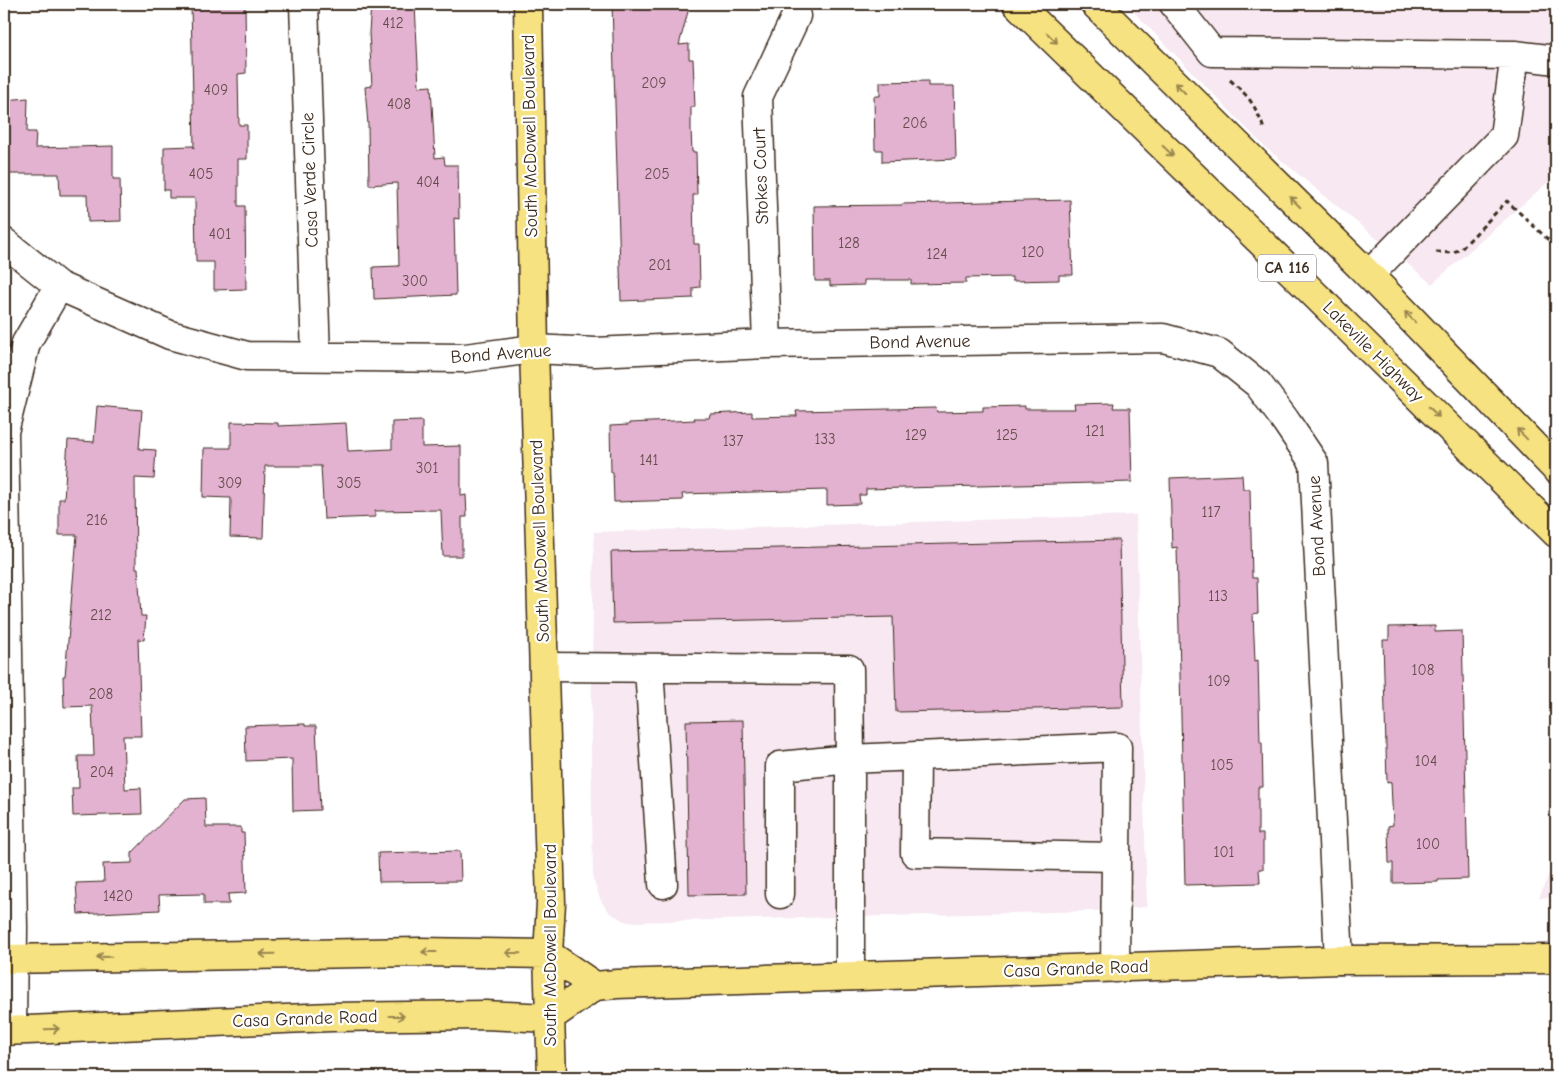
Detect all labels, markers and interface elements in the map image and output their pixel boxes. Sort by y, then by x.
house number: 412 [382,14,404,32]
one-way arrow [1046,32,1058,44]
street label: South McDowell Boulevard [518,34,542,238]
house number: 209 [642,74,667,92]
house number: 409 [204,81,228,99]
one-way arrow [1174,81,1186,94]
house number: 408 [387,95,411,113]
street label: Casa Verde Circle [297,112,323,248]
house number: 206 [902,114,928,132]
street label: Stokes Court [749,126,773,225]
one-way arrow [1162,145,1174,157]
house number: 405 [189,165,213,183]
house number: 205 [644,165,670,183]
house number: 404 [416,173,440,191]
one-way arrow [1289,196,1302,208]
house number: 401 [209,225,231,243]
house number: 128 [838,234,860,252]
house number: 120 [1022,243,1044,261]
house number: 124 [927,245,947,263]
road number: CA 116 [1258,254,1316,282]
house number: 201 [649,256,672,274]
house number: 300 [402,272,428,290]
street label: Lakeville Highway [1318,297,1428,407]
one-way arrow [1404,311,1416,323]
street label: Bond Avenue [869,331,971,353]
street label: Bond Avenue [450,340,552,368]
one-way arrow [1428,406,1440,418]
house number: 121 [1085,422,1105,440]
house number: 129 [905,426,927,444]
house number: 125 [996,426,1018,444]
one-way arrow [1517,429,1529,441]
house number: 133 [814,430,836,448]
house number: 137 [723,432,743,450]
street label: South McDowell Boulevard [526,439,554,643]
house number: 141 [639,451,659,469]
house number: 301 [416,459,438,477]
house number: 309 [218,474,242,492]
house number: 305 [337,474,361,492]
street label: Bond Avenue [1304,475,1330,577]
house number: 117 [1202,503,1220,521]
house number: 216 [86,511,108,529]
house number: 113 [1208,587,1228,605]
house number: 212 [90,606,112,624]
house number: 108 [1412,661,1434,679]
house number: 109 [1207,672,1231,690]
house number: 208 [89,685,113,703]
house number: 104 [1415,752,1437,770]
house number: 105 [1210,756,1234,774]
house number: 204 [90,763,114,781]
house number: 100 [1416,835,1440,853]
house number: 101 [1213,843,1235,861]
street label: South McDowell Boulevard [540,844,561,1046]
house number: 1420 [103,887,133,905]
one-way arrow [421,947,438,957]
one-way arrow [505,948,521,957]
one-way arrow [259,949,275,959]
one-way arrow [96,952,112,962]
street label: Casa Grande Road [1003,956,1149,982]
street label: Casa Grande Road [232,1006,378,1032]
one-way arrow [388,1011,405,1021]
one-way arrow [44,1024,60,1033]

